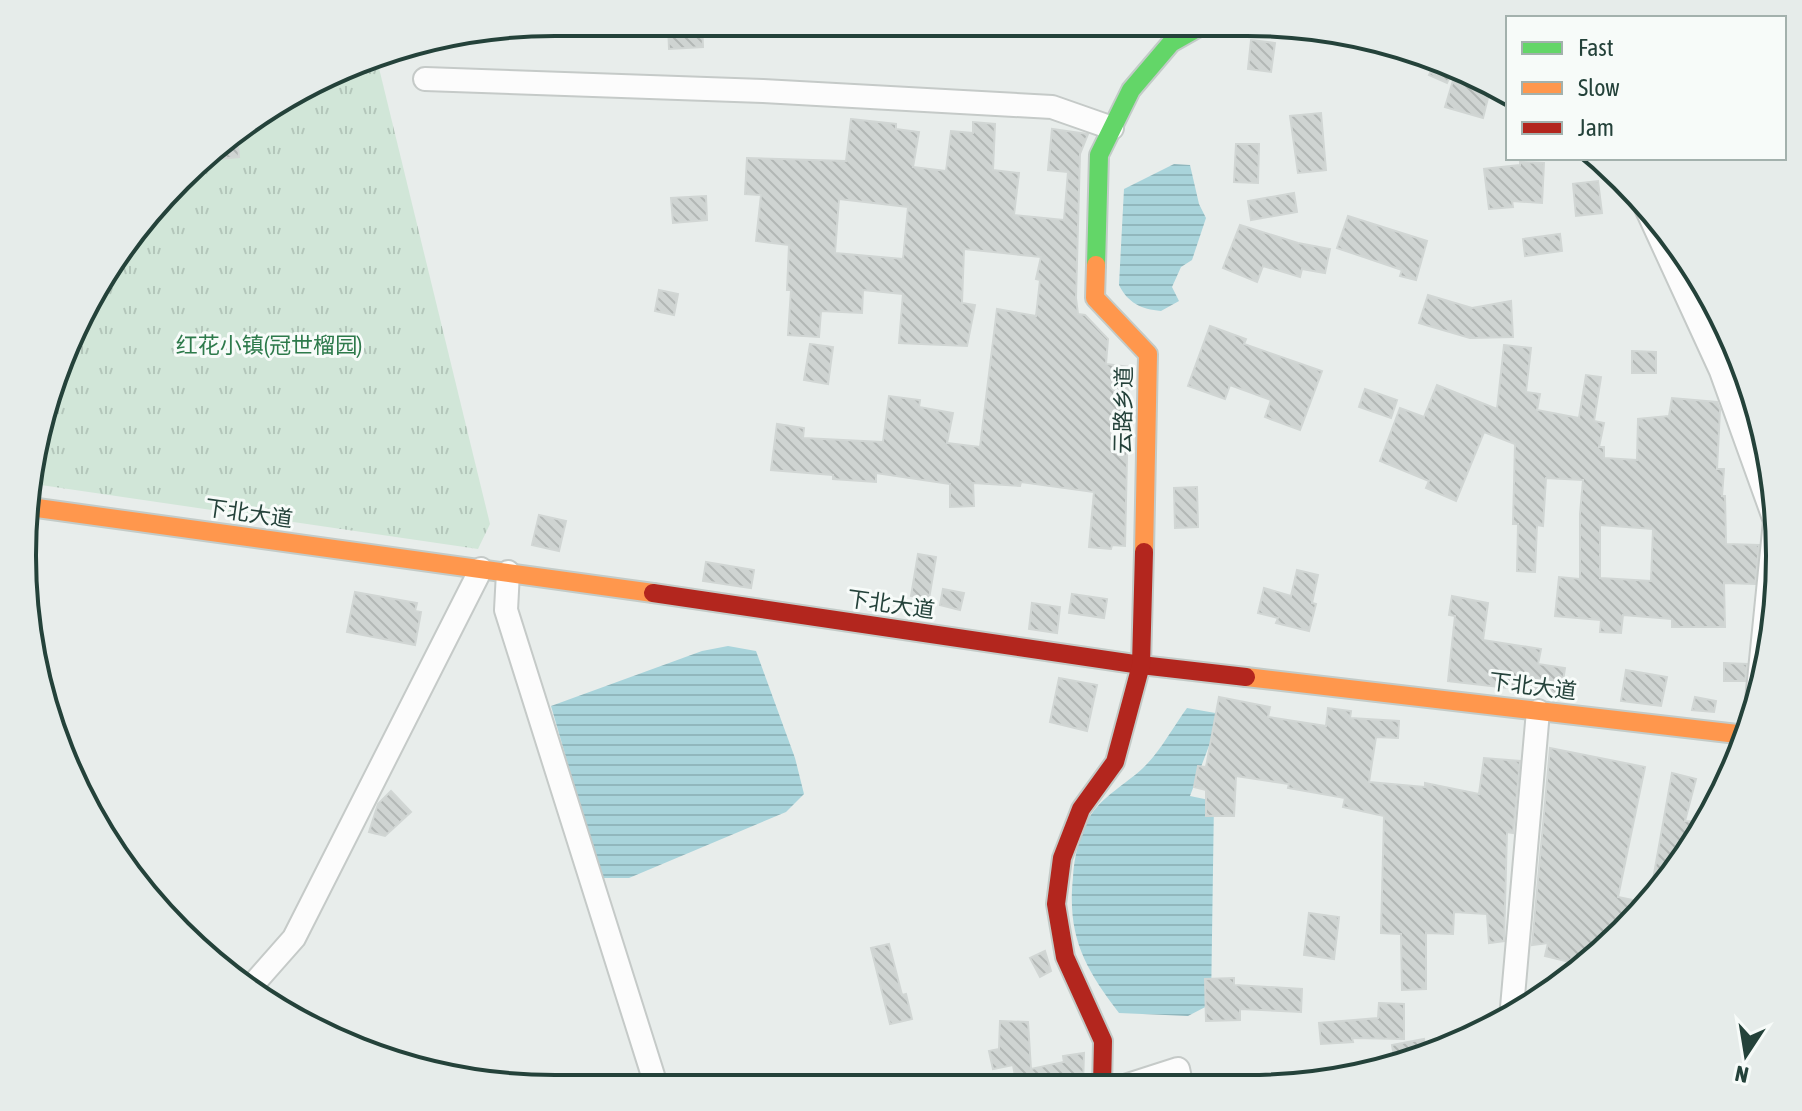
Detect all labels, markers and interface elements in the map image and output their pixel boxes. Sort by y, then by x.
legend [1506,16,1786,160]
text: Fast [1578,34,1614,61]
text: Slow [1578,74,1620,101]
text: Jam [1578,114,1614,141]
park label: 红花小镇(冠世榴园) [176,332,362,358]
street label: 云路乡道 [1109,366,1137,454]
street label: 下北大道 [204,494,294,532]
street label: 下北大道 [846,585,936,623]
street label: 下北大道 [1488,668,1578,704]
north arrow [1706,1015,1786,1095]
text: N [1733,1060,1751,1089]

